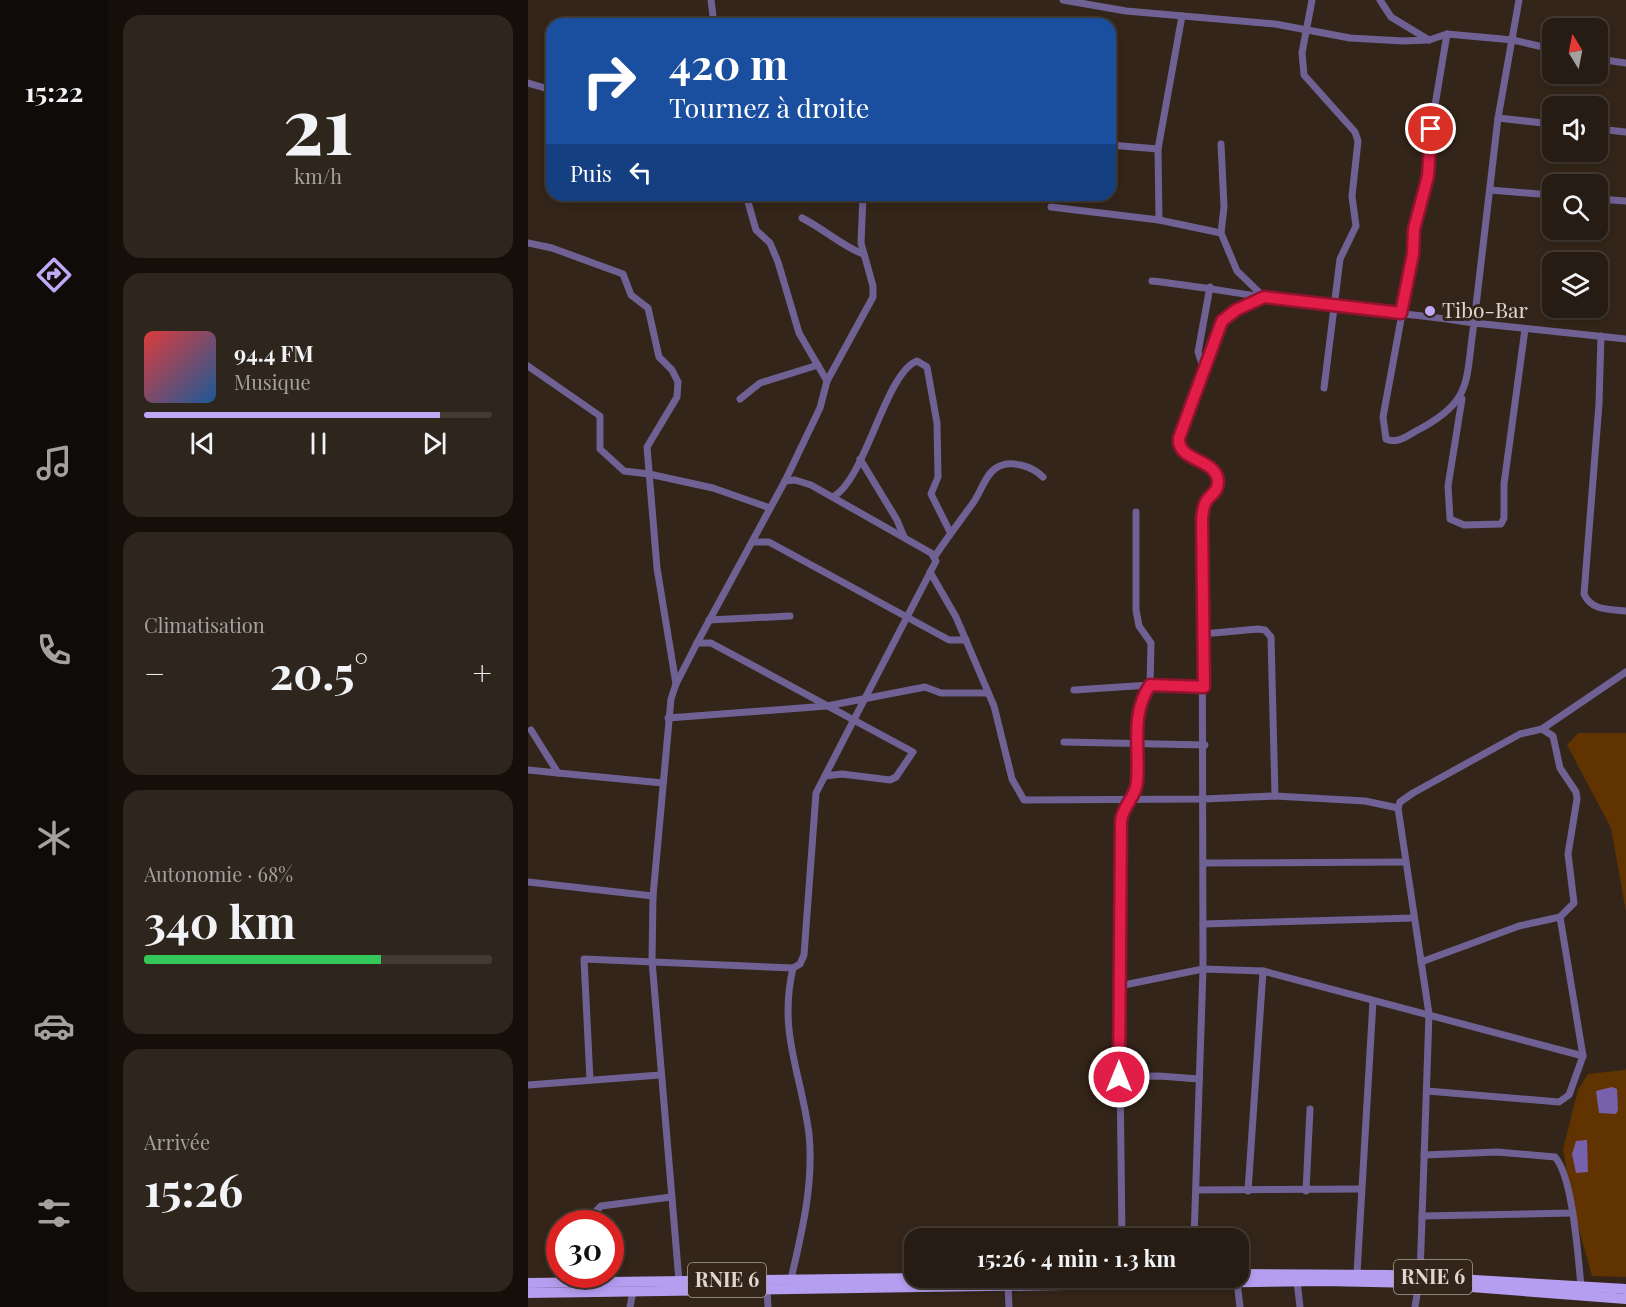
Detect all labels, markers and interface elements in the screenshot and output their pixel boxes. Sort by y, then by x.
north arrow [1542,18,1608,84]
map controls [1542,18,1608,318]
text: 420 m [669,35,788,91]
icon: right [570,42,648,120]
text: 21 [283,71,353,175]
text: 15:22 [25,73,83,109]
text: Tournez à droite [669,89,869,125]
button: sound [1542,96,1608,162]
pin [1405,103,1456,154]
icon: arrive [1414,112,1447,145]
icon: left [624,156,657,189]
text: Puis [570,158,612,188]
text: km/h [294,162,342,189]
button: search [1542,174,1608,240]
button: layers [1542,252,1608,318]
icon: directions [33,254,75,296]
place label: Tibo-Bar [1442,295,1529,323]
marker: Tibo-Bar [1423,304,1437,318]
text: 94.4 FM [234,338,314,368]
text: Musique [234,368,311,395]
icon: previous [186,427,219,460]
icon: pause [302,427,335,460]
icon: next [418,427,451,460]
icon: music [33,442,75,484]
text: Climatisation [144,611,265,638]
icon: phone [33,629,75,671]
text: 20.5° [270,641,368,701]
text: − [144,650,165,694]
text: + [473,650,492,694]
icon: climate [33,817,75,859]
text: Autonomie · 68% [144,860,293,887]
text: 340 km [144,890,296,950]
icon: car [33,1005,75,1047]
position arrow [1087,1045,1151,1109]
text: Arrivée [144,1128,210,1155]
text: 15:26 [144,1158,243,1218]
icon: filters [33,1192,75,1234]
speed limit sign: 30 [546,1210,624,1288]
text: 15:26 · 4 min · 1.3 km [977,1243,1176,1273]
road number: RNIE 6 [1394,1260,1472,1294]
road number: RNIE 6 [688,1263,766,1297]

